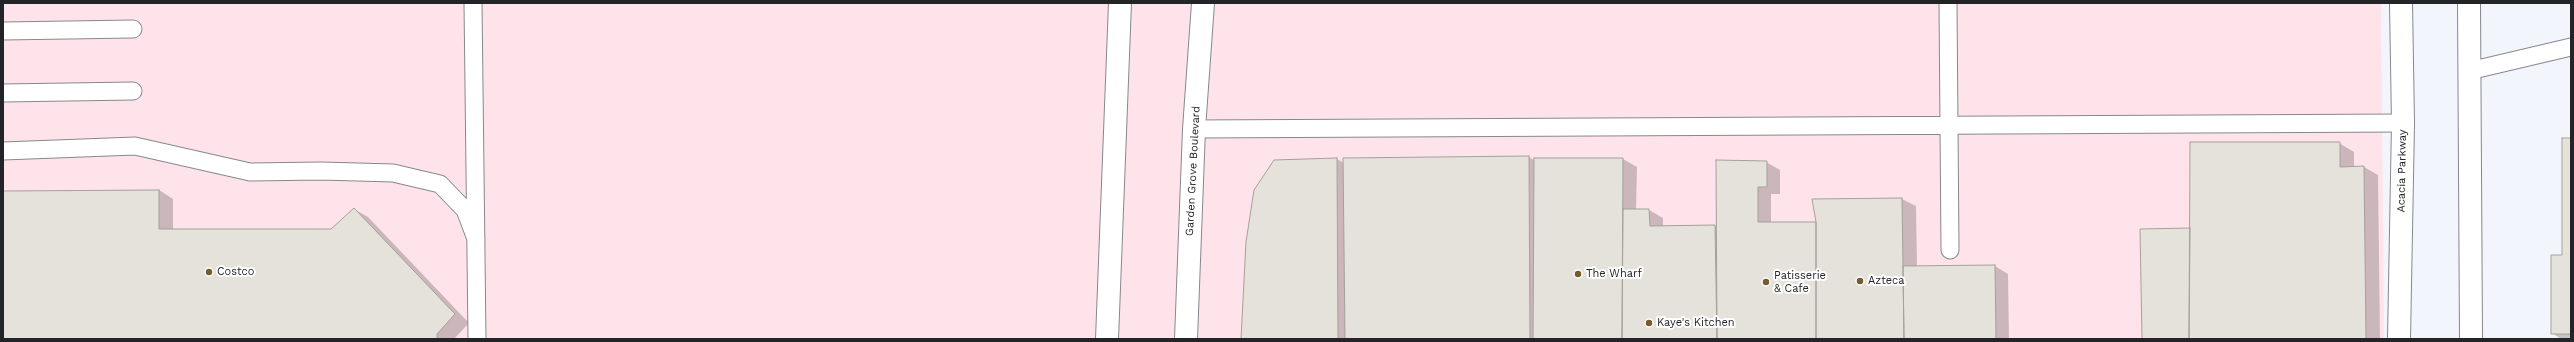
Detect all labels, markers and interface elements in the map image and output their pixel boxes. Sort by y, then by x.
street label: Garden Grove Boulevard [1183,106,1203,236]
street label: Acacia Parkway [2395,129,2409,213]
place label: Costco [217,265,254,279]
marker: Costco [204,267,214,277]
place label: The Wharf [1586,267,1642,281]
marker: The Wharf [1573,269,1583,279]
place label: Patisserie & Cafe [1774,269,1826,295]
place label: Azteca [1868,274,1904,288]
marker: Azteca [1855,276,1865,286]
marker: Patisserie & Cafe [1761,277,1771,287]
place label: Kaye's Kitchen [1657,316,1735,330]
marker: Kaye's Kitchen [1644,318,1654,328]

